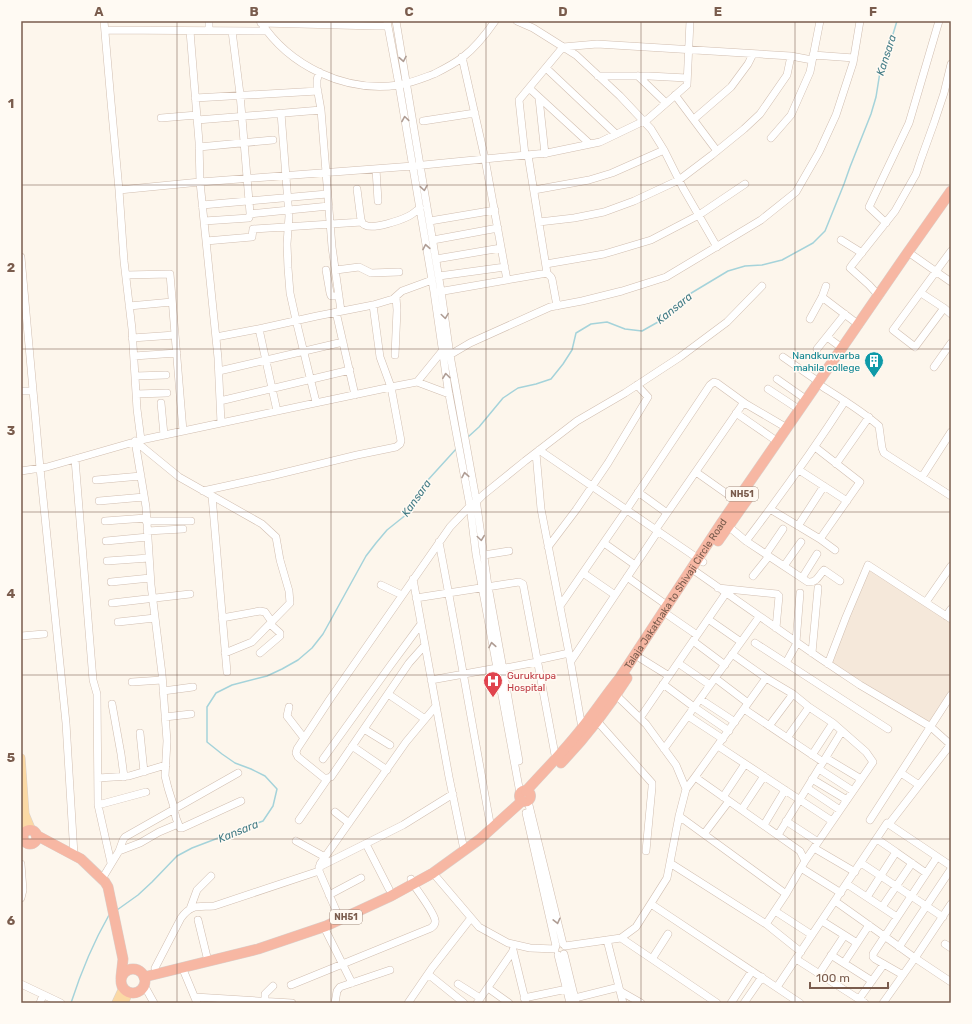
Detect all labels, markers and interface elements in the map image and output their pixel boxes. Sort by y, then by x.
text: A [94,4,104,19]
text: B [249,4,259,19]
text: C [404,4,414,19]
text: D [558,4,568,19]
text: E [714,4,722,19]
text: F [869,4,877,19]
water label: Kansara [874,33,899,77]
one-way arrow [398,56,407,63]
text: 1 [8,96,14,111]
one-way arrow [401,116,410,122]
one-way arrow [419,185,428,191]
one-way arrow [422,244,431,250]
text: 2 [7,260,15,275]
water label: Kansara [654,290,695,327]
one-way arrow [440,313,449,319]
place label: Nandkunvarba mahila college [792,350,860,374]
building icon: Nandkunvarba mahila college [863,350,885,378]
one-way arrow [442,373,451,379]
text: 3 [7,423,16,438]
one-way arrow [461,472,470,478]
water label: Kansara [399,477,434,519]
road number: NH51 [726,487,758,501]
street label: Talaja Jakatnaka to Shivaji Circle Road [622,516,730,672]
one-way arrow [476,535,485,541]
text: 4 [7,586,16,601]
one-way arrow [488,641,497,648]
hospital icon: Gurukrupa Hospital [482,670,504,698]
place label: Gurukrupa Hospital [507,670,556,694]
text: 5 [7,750,15,765]
water label: Kansara [216,817,261,845]
road number: NH51 [330,910,362,924]
text: 6 [7,913,16,928]
one-way arrow [553,917,561,924]
scale bar [810,964,888,990]
text: 100 m [816,971,850,985]

